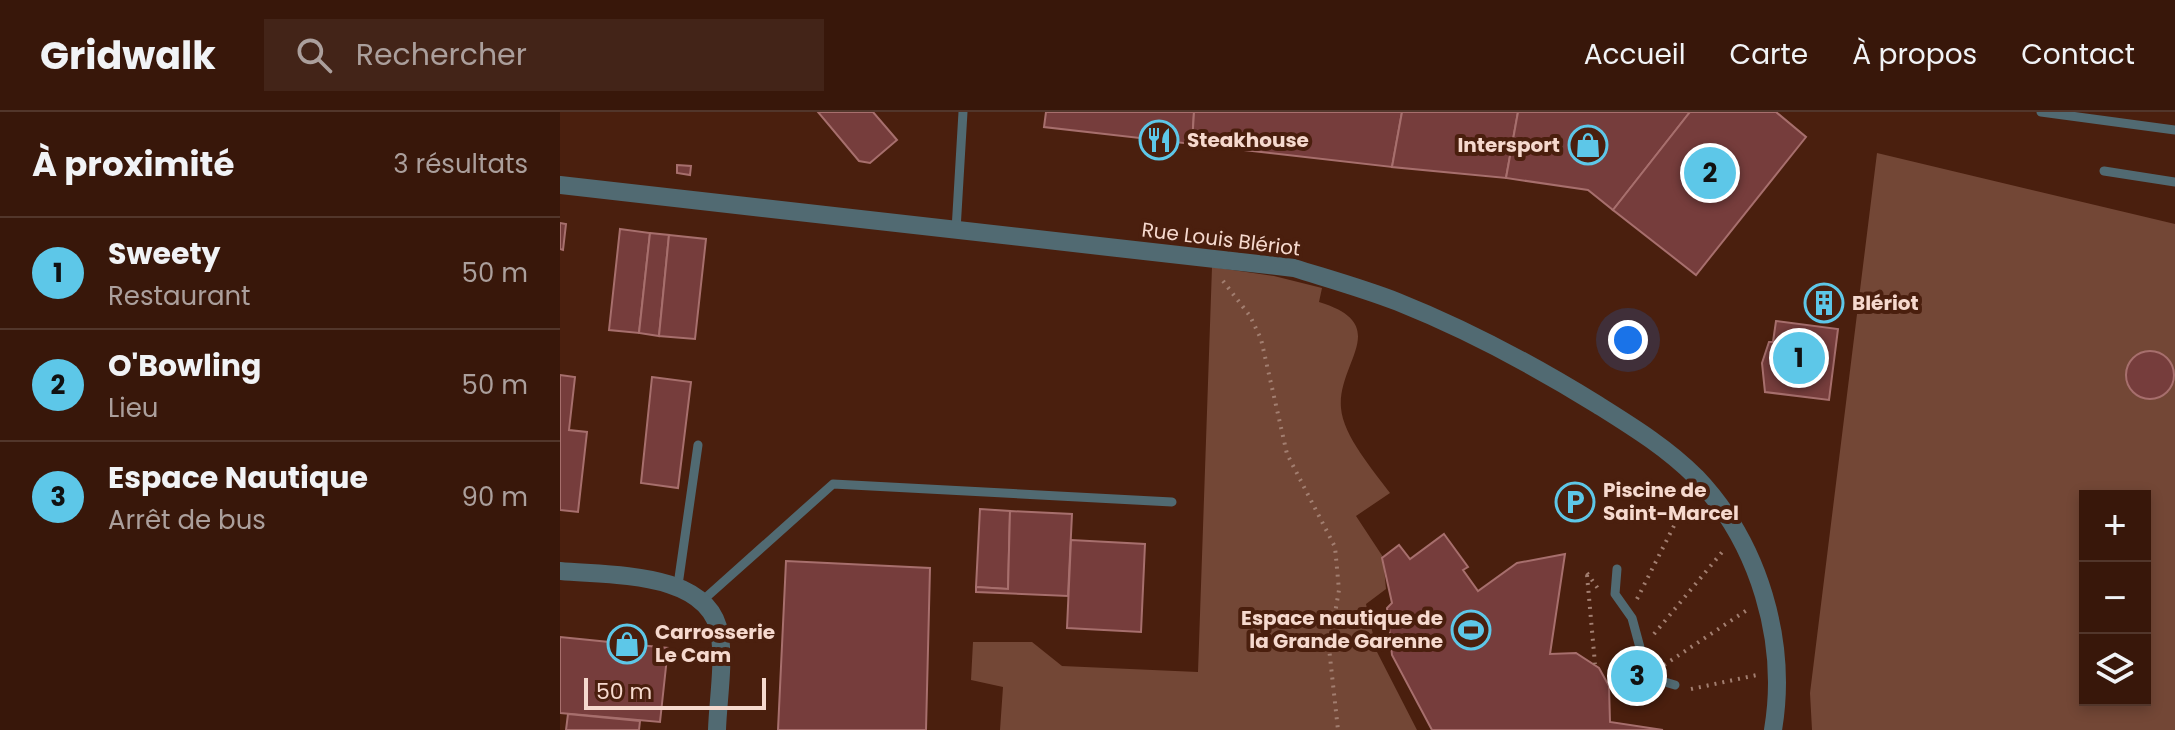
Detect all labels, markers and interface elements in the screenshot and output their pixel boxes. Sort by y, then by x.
search box [264,19,824,91]
text: Gridwalk [40,29,216,82]
icon: search [292,33,336,77]
text: Rechercher [356,33,527,76]
text: Accueil [1584,35,1686,74]
text: Carte [1730,35,1808,74]
text: À propos [1852,35,1977,74]
text: Contact [2021,35,2135,74]
restaurant icon: Steakhouse [1138,119,1180,161]
shop icon: Intersport [1567,124,1609,166]
place label: Steakhouse [1187,126,1309,154]
place label: Intersport [1457,131,1560,159]
text: À proximité [32,140,234,188]
pin: 2 [1684,143,1736,203]
text: 3 résultats [393,146,528,182]
street label: Rue Louis Blériot [1140,215,1302,263]
text: Sweety [108,232,221,275]
text: 1 [53,255,63,291]
text: 50 m [462,255,528,291]
text: Restaurant [108,278,251,314]
building icon: Blériot [1803,282,1845,324]
place label: Blériot [1852,289,1919,317]
your location [1608,320,1648,360]
pin: 1 [1773,328,1825,388]
text: O'Bowling [108,344,261,387]
text: 2 [51,367,65,403]
text: 50 m [462,367,528,403]
text: Lieu [108,390,158,426]
text: Espace Nautique [108,456,368,499]
place label: Piscine de Saint-Marcel [1603,476,1739,527]
text: 3 [50,479,66,515]
text: 90 m [462,479,528,515]
parking icon: Piscine de Saint-Marcel [1554,481,1596,523]
map controls [2079,490,2151,706]
button: + [2079,490,2151,562]
text: Arrêt de bus [108,502,266,538]
button: − [2079,562,2151,634]
place label: Espace nautique de la Grande Garenne [1241,604,1443,655]
sports icon: Espace nautique de la Grande Garenne [1450,609,1492,651]
place label: Carrosserie Le Cam [655,618,775,669]
shop icon: Carrosserie Le Cam [606,623,648,665]
button: layers [2079,634,2151,706]
pin: 3 [1611,646,1663,706]
scale bar [584,674,766,710]
text: 50 m [596,676,652,707]

